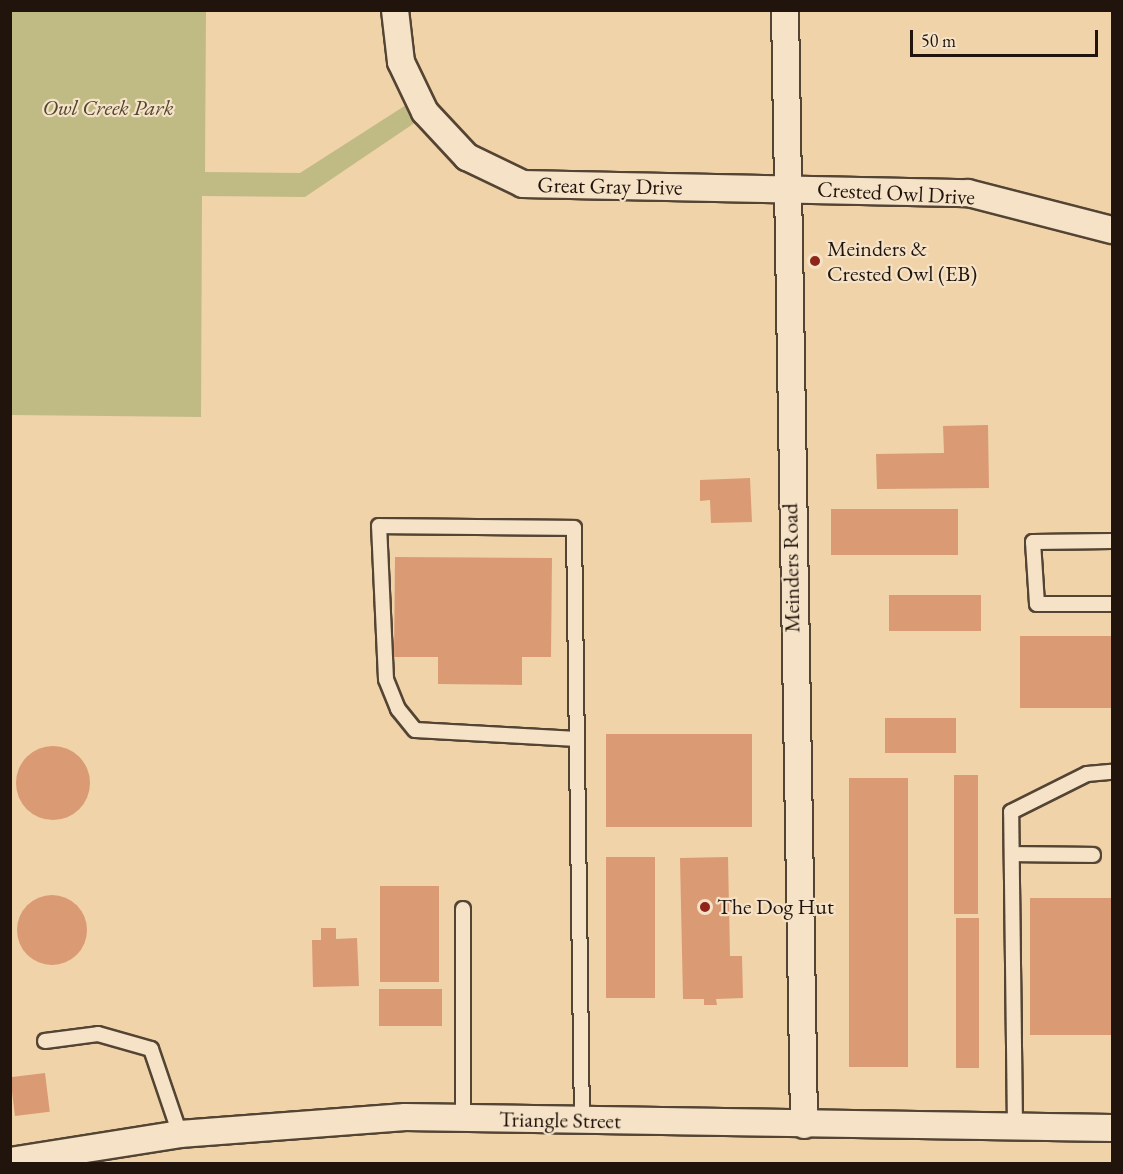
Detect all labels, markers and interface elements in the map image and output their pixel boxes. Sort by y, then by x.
scale bar [913,18,1100,56]
text: 50 m [921,29,956,52]
park label: Owl Creek Park [43,95,173,121]
street label: Great Gray Drive [537,172,683,200]
street label: Crested Owl Drive [816,176,976,210]
place label: Meinders & Crested Owl (EB) [827,235,977,286]
marker: Meinders & Crested Owl (EB) [808,254,822,268]
street label: Meinders Road [777,503,805,633]
place label: The Dog Hut [717,894,834,920]
marker: The Dog Hut [698,900,712,914]
street label: Triangle Street [499,1106,621,1134]

